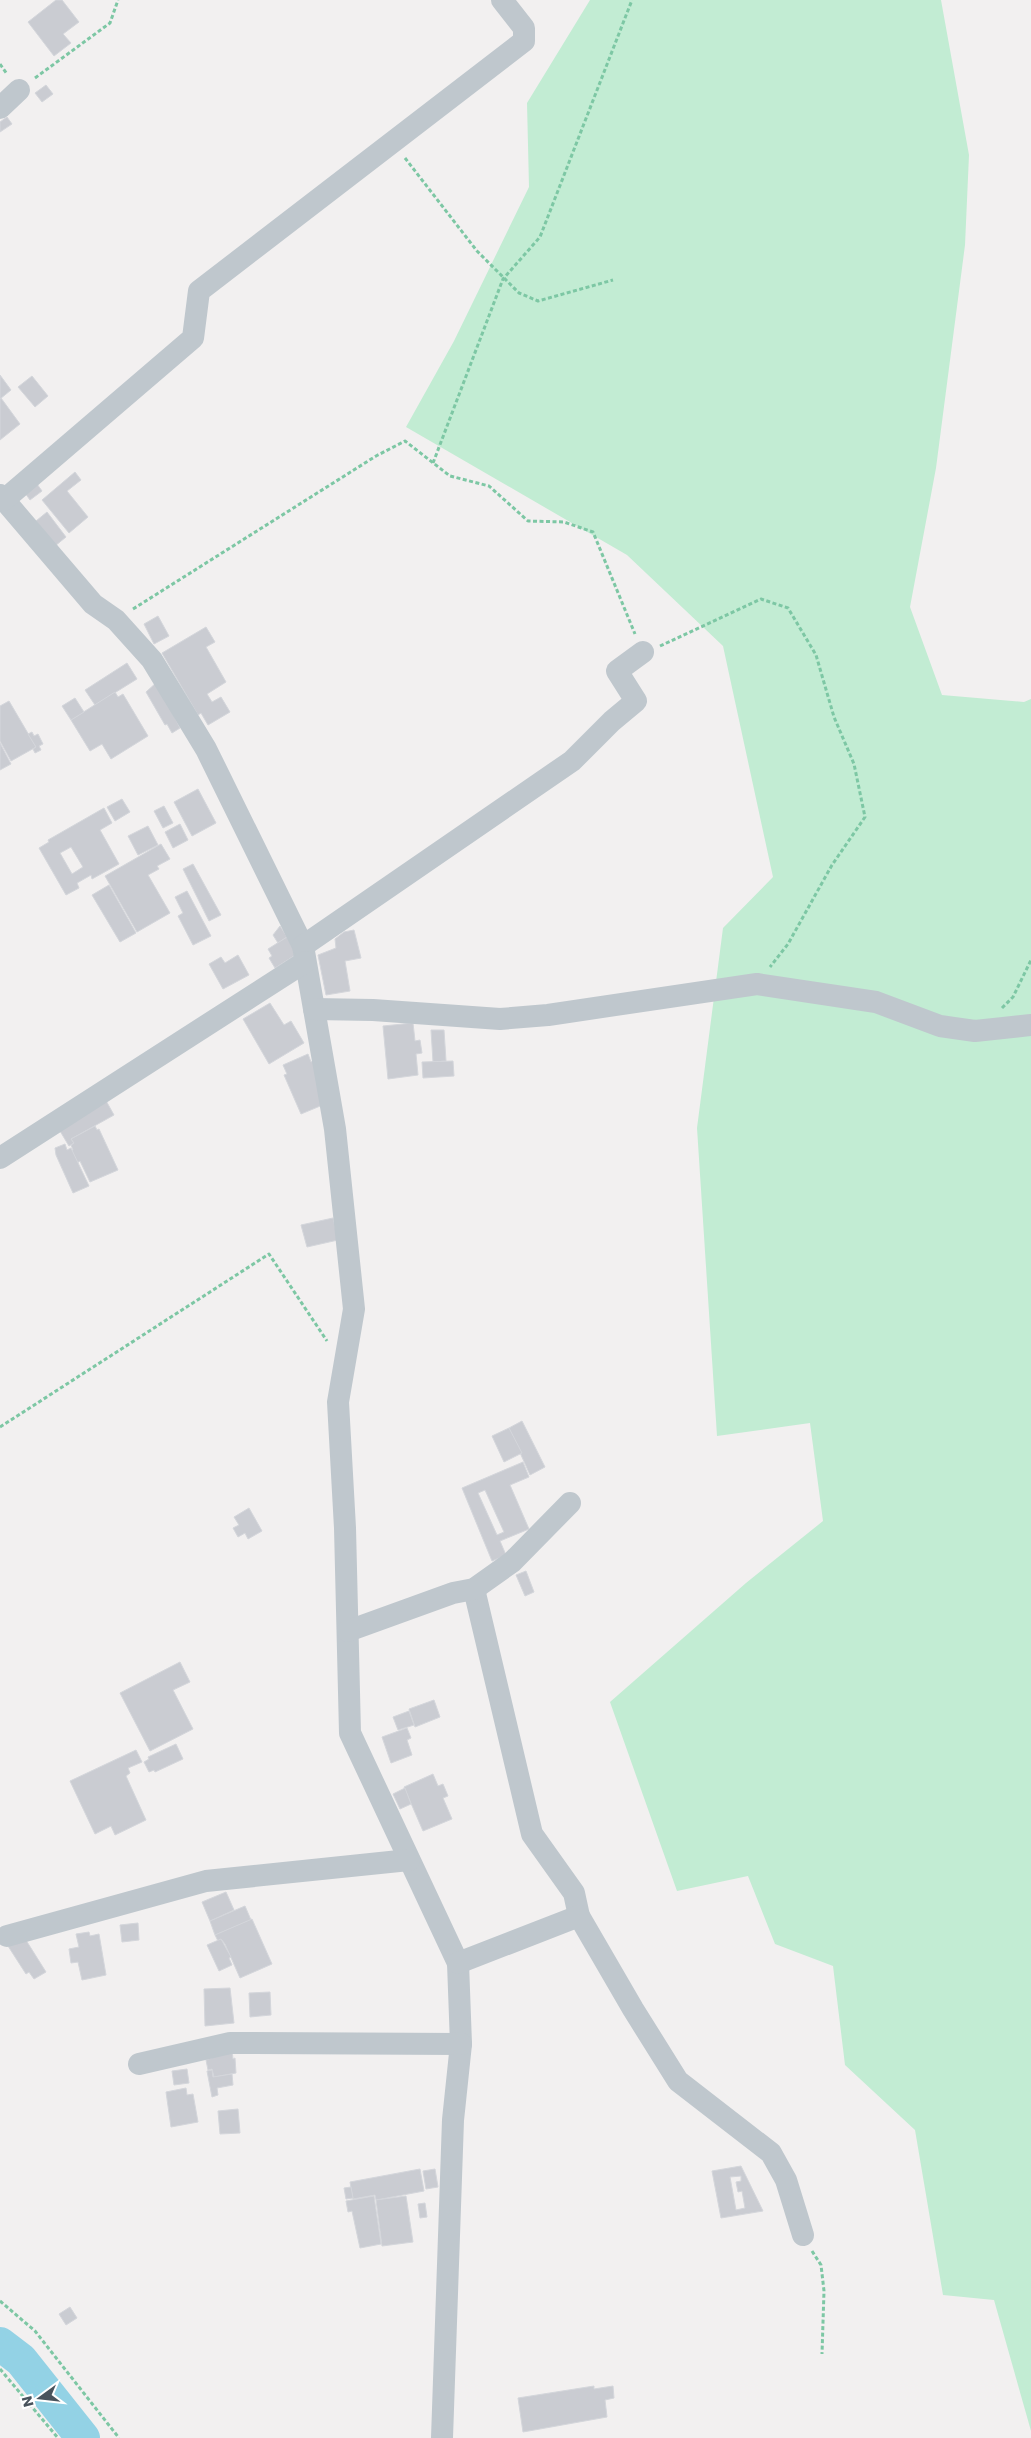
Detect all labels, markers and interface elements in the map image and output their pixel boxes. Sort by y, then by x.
north arrow [15,2373,65,2423]
text: N [16,2394,38,2409]

